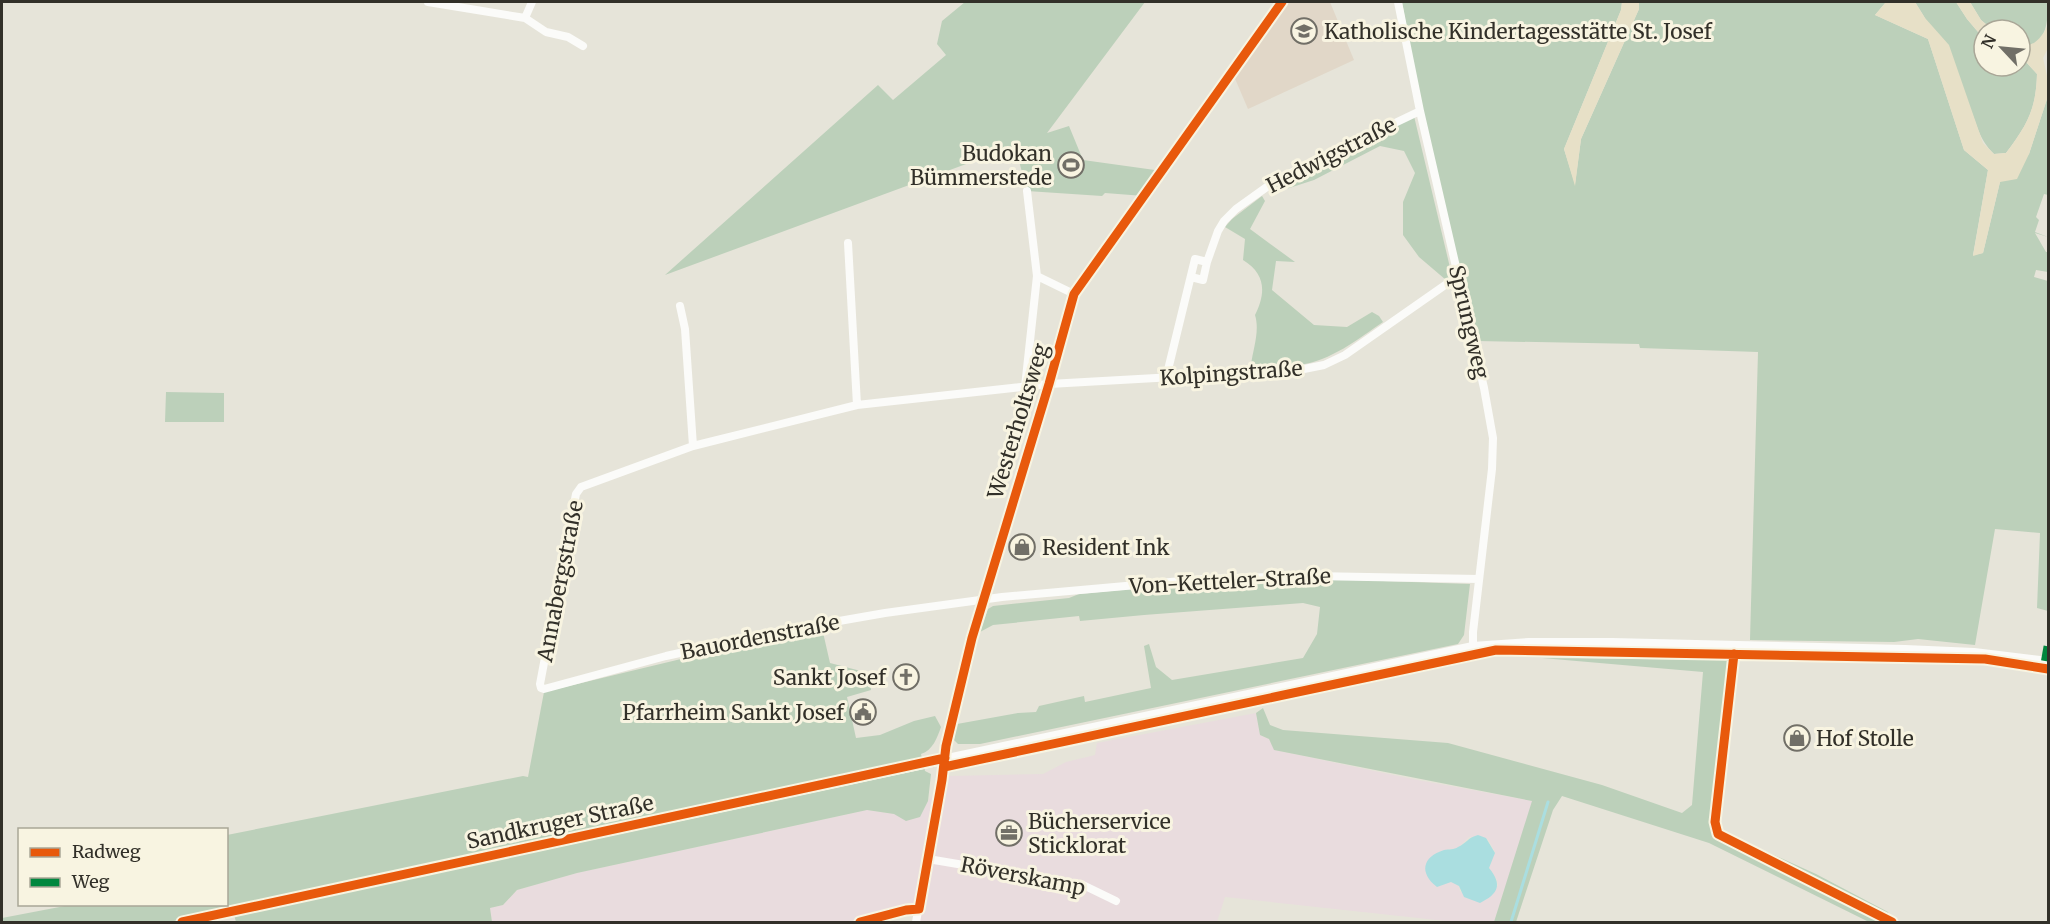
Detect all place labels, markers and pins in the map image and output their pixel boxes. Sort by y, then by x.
school or university icon: Katholische Kindertagesstätte St. Josef [1289,16,1319,46]
place label: Katholische Kindertagesstätte St. Josef [1324,18,1713,45]
place label: Budokan Bümmerstede [910,140,1052,191]
sports icon: Budokan Bümmerstede [1056,150,1086,180]
shop icon: Resident Ink [1007,532,1037,562]
place label: Resident Ink [1042,534,1170,561]
church icon: Sankt Josef [891,662,921,692]
place label: Sankt Josef [773,664,887,691]
public building icon: Pfarrheim Sankt Josef [848,697,878,727]
place label: Pfarrheim Sankt Josef [622,699,845,726]
shop icon: Hof Stolle [1782,723,1812,753]
place label: Hof Stolle [1816,725,1914,752]
place label: Bücherservice Sticklorat [1028,808,1171,859]
office icon: Bücherservice Sticklorat [994,818,1024,848]

